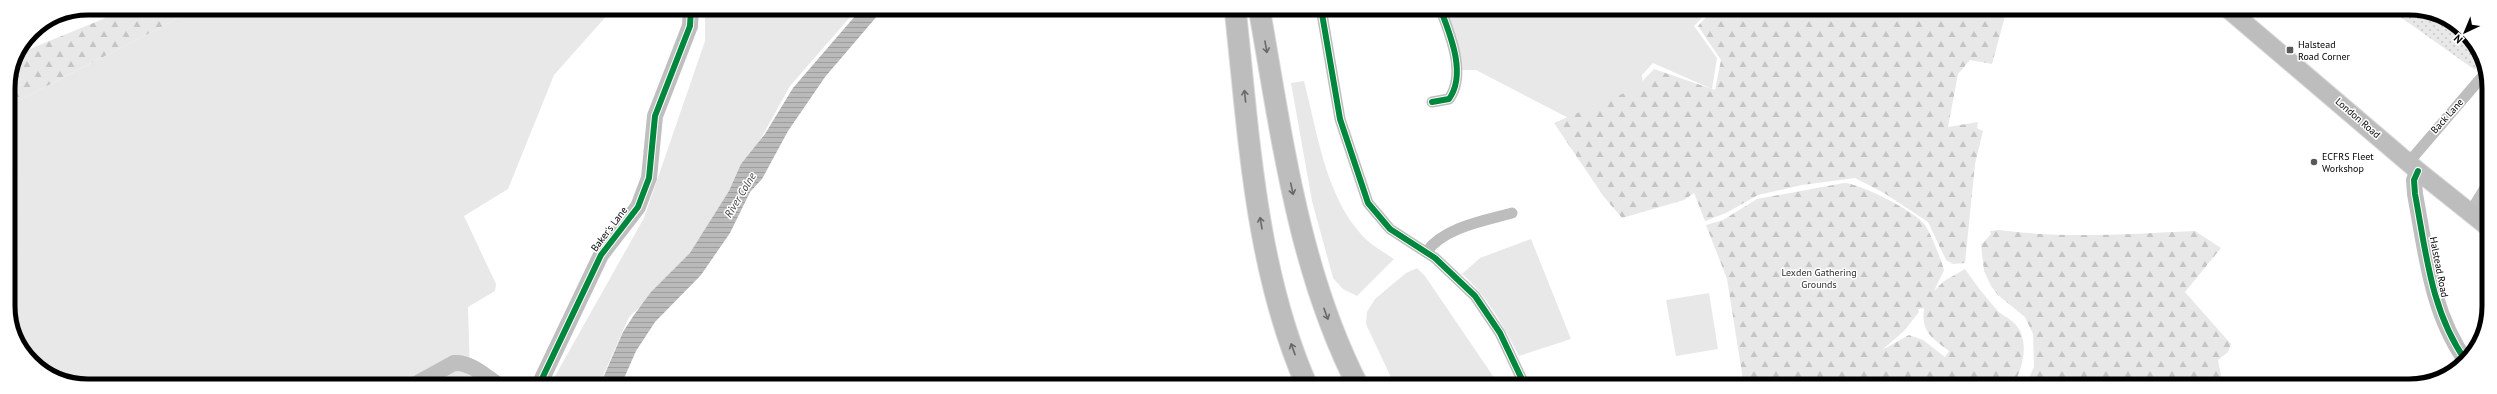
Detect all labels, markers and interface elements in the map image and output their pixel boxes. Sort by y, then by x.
north arrow [2445,12,2485,52]
text: N [2451,32,2466,47]
place label: Halstead Road Corner [2298,38,2351,63]
one-way arrow [1262,40,1270,53]
marker: Halstead Road Corner [2285,45,2295,55]
one-way arrow [1241,90,1249,103]
street label: London Road [2333,95,2383,141]
street label: Back Lane [2428,96,2466,136]
place label: ECFRS Fleet Workshop [2322,150,2374,175]
marker: ECFRS Fleet Workshop [2309,157,2319,167]
water label: River Colne [721,170,759,220]
one-way arrow [1289,182,1297,195]
street label: Baker's Lane [588,204,630,254]
one-way arrow [1257,217,1265,230]
street label: Halstead Road [2427,236,2451,298]
park label: Lexden Gathering Grounds [1781,266,1857,291]
one-way arrow [1323,307,1331,319]
one-way arrow [1288,344,1296,356]

